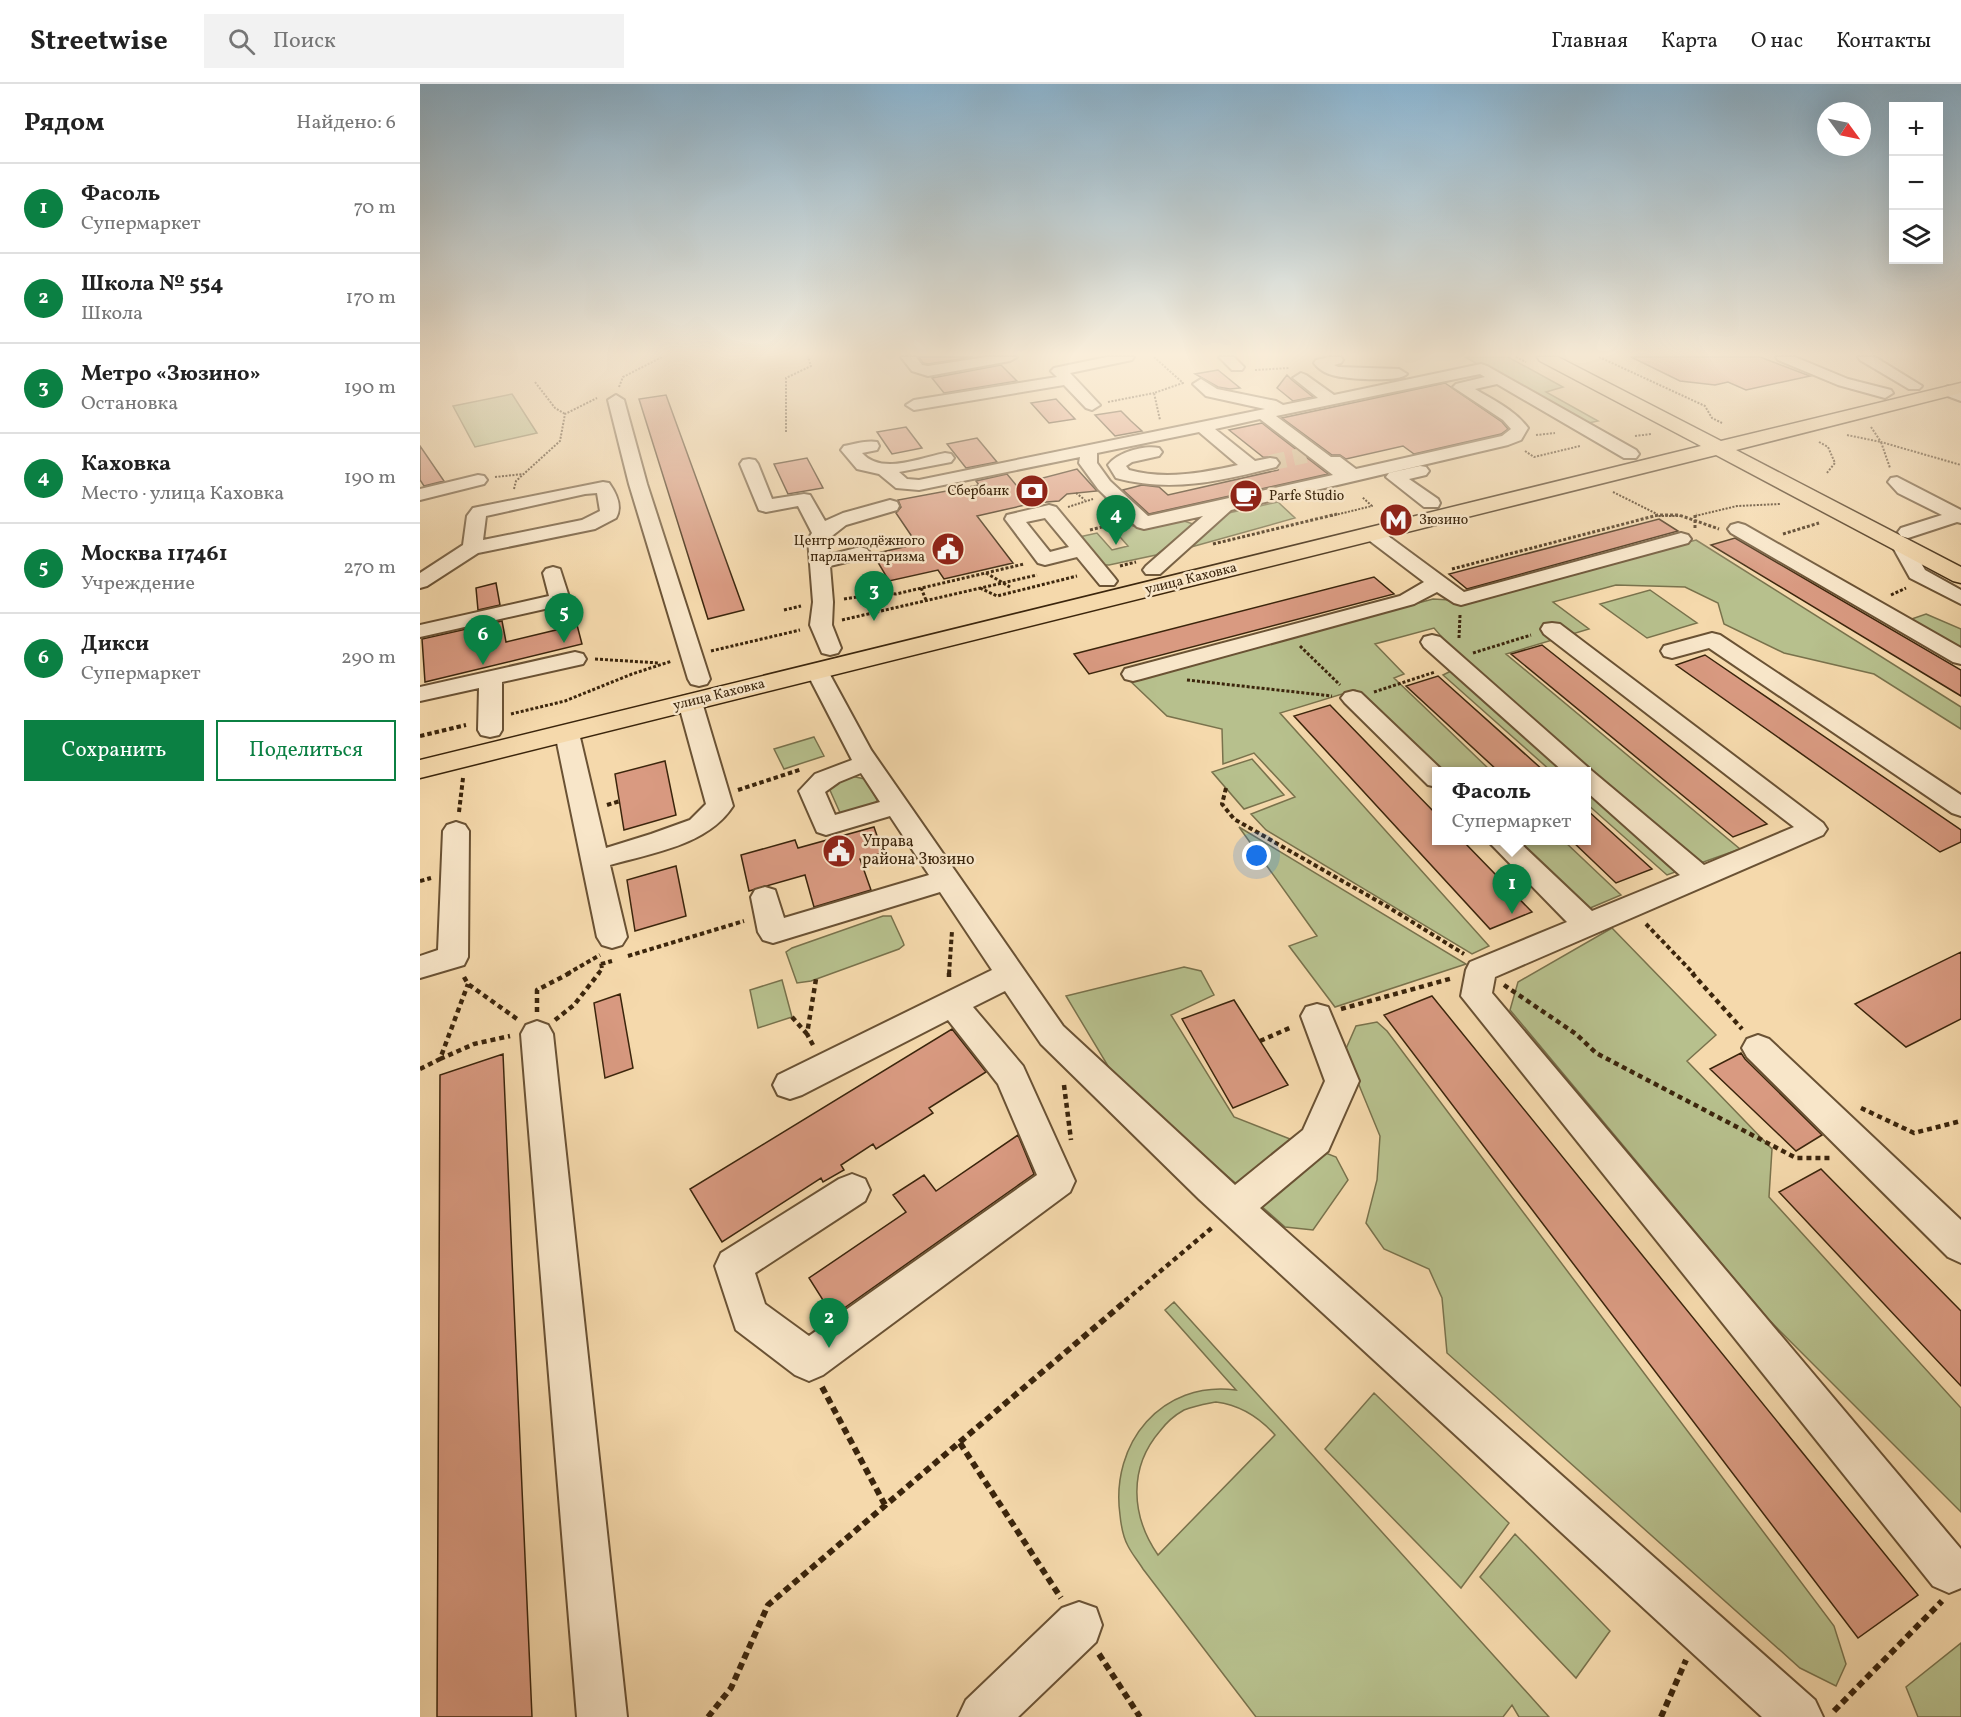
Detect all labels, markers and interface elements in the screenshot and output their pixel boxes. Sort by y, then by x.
search box [204,14,624,68]
text: Streetwise [30,22,168,61]
icon: search [225,25,258,58]
text: Поиск [273,26,336,57]
text: Главная [1551,27,1628,56]
text: Карта [1661,27,1718,56]
text: О нас [1751,27,1803,56]
text: Контакты [1836,27,1931,56]
north arrow [1817,102,1871,156]
map controls [1889,102,1943,264]
button: + [1889,102,1943,156]
text: Рядом [24,105,104,141]
text: Найдено: 6 [296,109,396,137]
button: − [1889,156,1943,210]
text: Фасоль [81,179,160,210]
text: 1 [39,194,48,222]
text: 70 m [353,194,396,222]
text: Супермаркет [81,210,201,238]
button: layers [1889,210,1943,264]
text: Школа № 554 [81,269,224,300]
text: 2 [38,284,49,312]
text: 170 m [346,284,396,312]
text: Школа [81,300,143,328]
text: Метро «Зюзино» [81,359,261,390]
text: 3 [38,374,49,402]
text: 190 m [344,374,396,402]
text: Остановка [81,390,178,418]
text: Каховка [81,449,171,480]
text: 4 [37,464,50,492]
text: 190 m [344,464,396,492]
bank icon: Сбербанк [1014,473,1050,509]
cafe icon: Parfe Studio [1228,478,1264,514]
text: Место · улица Каховка [81,480,284,508]
place label: Сбербанк [947,482,1010,501]
place label: Parfe Studio [1269,487,1344,506]
pin: 4 [1096,496,1136,545]
metro station icon: Зюзино [1378,502,1414,538]
place label: Зюзино [1419,511,1468,530]
public building icon: Центр молодёжного парламентаризма [930,531,966,567]
place label: Центр молодёжного парламентаризма [794,532,925,567]
text: Москва 117461 [81,539,228,570]
text: 5 [39,554,48,582]
text: 270 m [343,554,396,582]
street label: улица Каховка [1143,558,1239,600]
text: Учреждение [81,570,195,598]
pin: 3 [854,572,894,621]
pin: 5 [544,594,584,643]
pin: 6 [464,616,502,665]
text: Дикси [81,629,149,660]
text: 6 [38,644,49,672]
text: 290 m [341,644,396,672]
text: Супермаркет [81,660,201,688]
street label: улица Каховка [671,674,767,716]
button: Сохранить [24,720,204,781]
button: Поделиться [216,720,396,781]
popup [1432,767,1591,845]
text: Фасоль [1452,777,1531,808]
text: Супермаркет [1452,808,1571,836]
place label: Управа района Зюзино [862,831,974,871]
public building icon: Управа района Зюзино [821,833,857,869]
your location [1242,841,1271,870]
pin: 1 [1492,864,1532,914]
pin: 2 [810,1298,848,1348]

